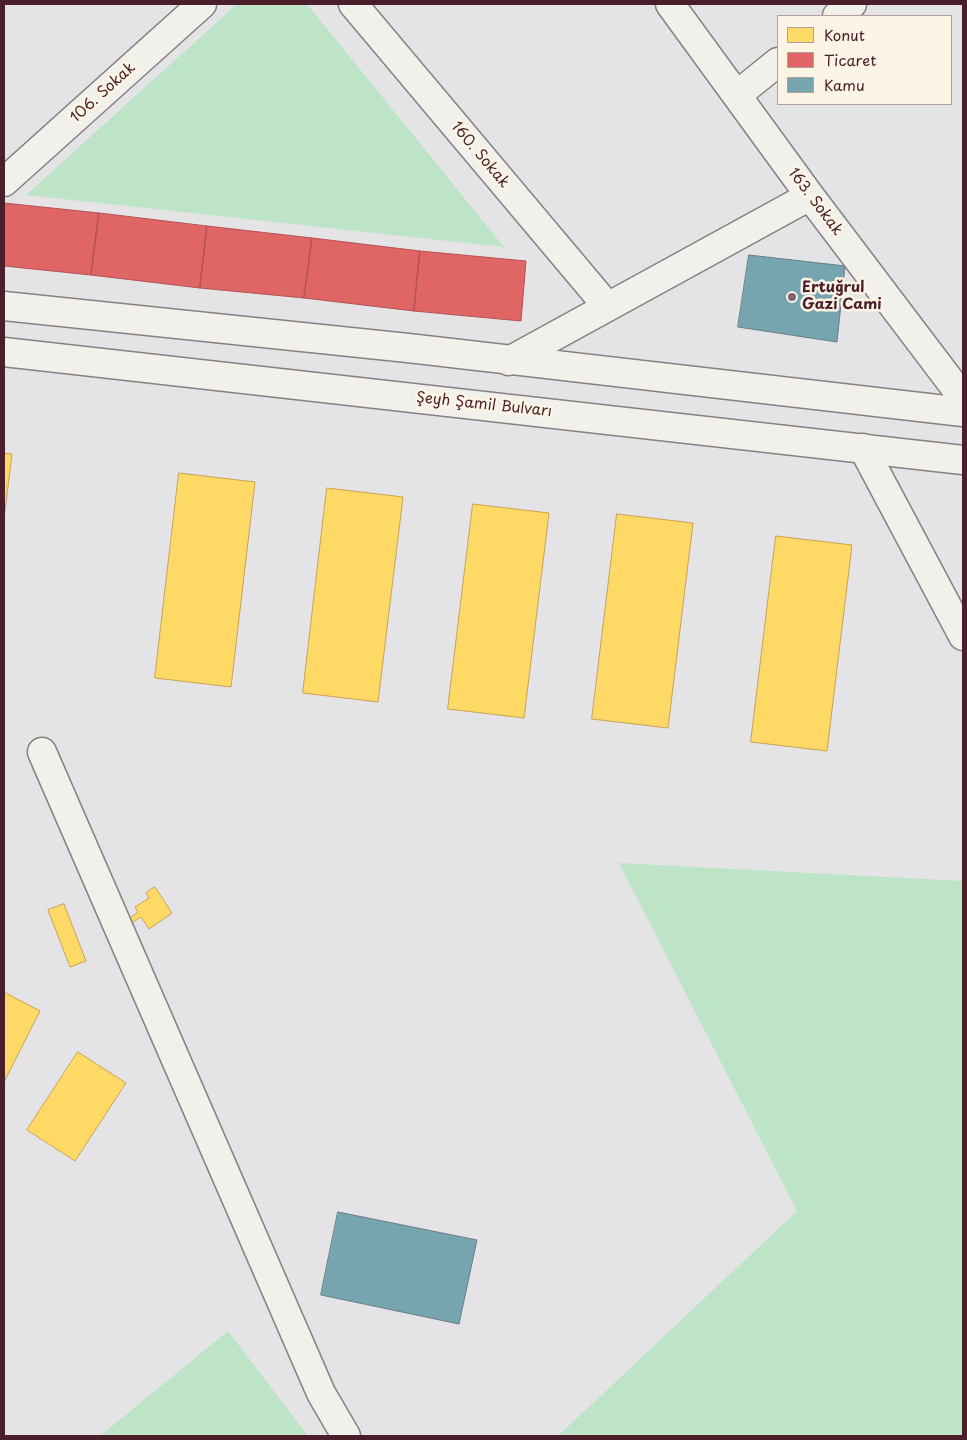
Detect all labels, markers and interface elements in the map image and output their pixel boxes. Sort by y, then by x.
legend [777,15,952,105]
text: Konut [824,23,865,46]
text: Ticaret [824,48,876,71]
street label: 106. Sokak [67,59,139,127]
text: Kamu [824,73,865,96]
street label: 160. Sokak [447,118,513,192]
street label: 163. Sokak [784,165,846,239]
place label: Ertuğrul Gazi Cami [802,279,882,314]
marker: Ertuğrul Gazi Cami [786,291,798,303]
street label: Şeyh Şamil Bulvarı [415,389,553,421]

